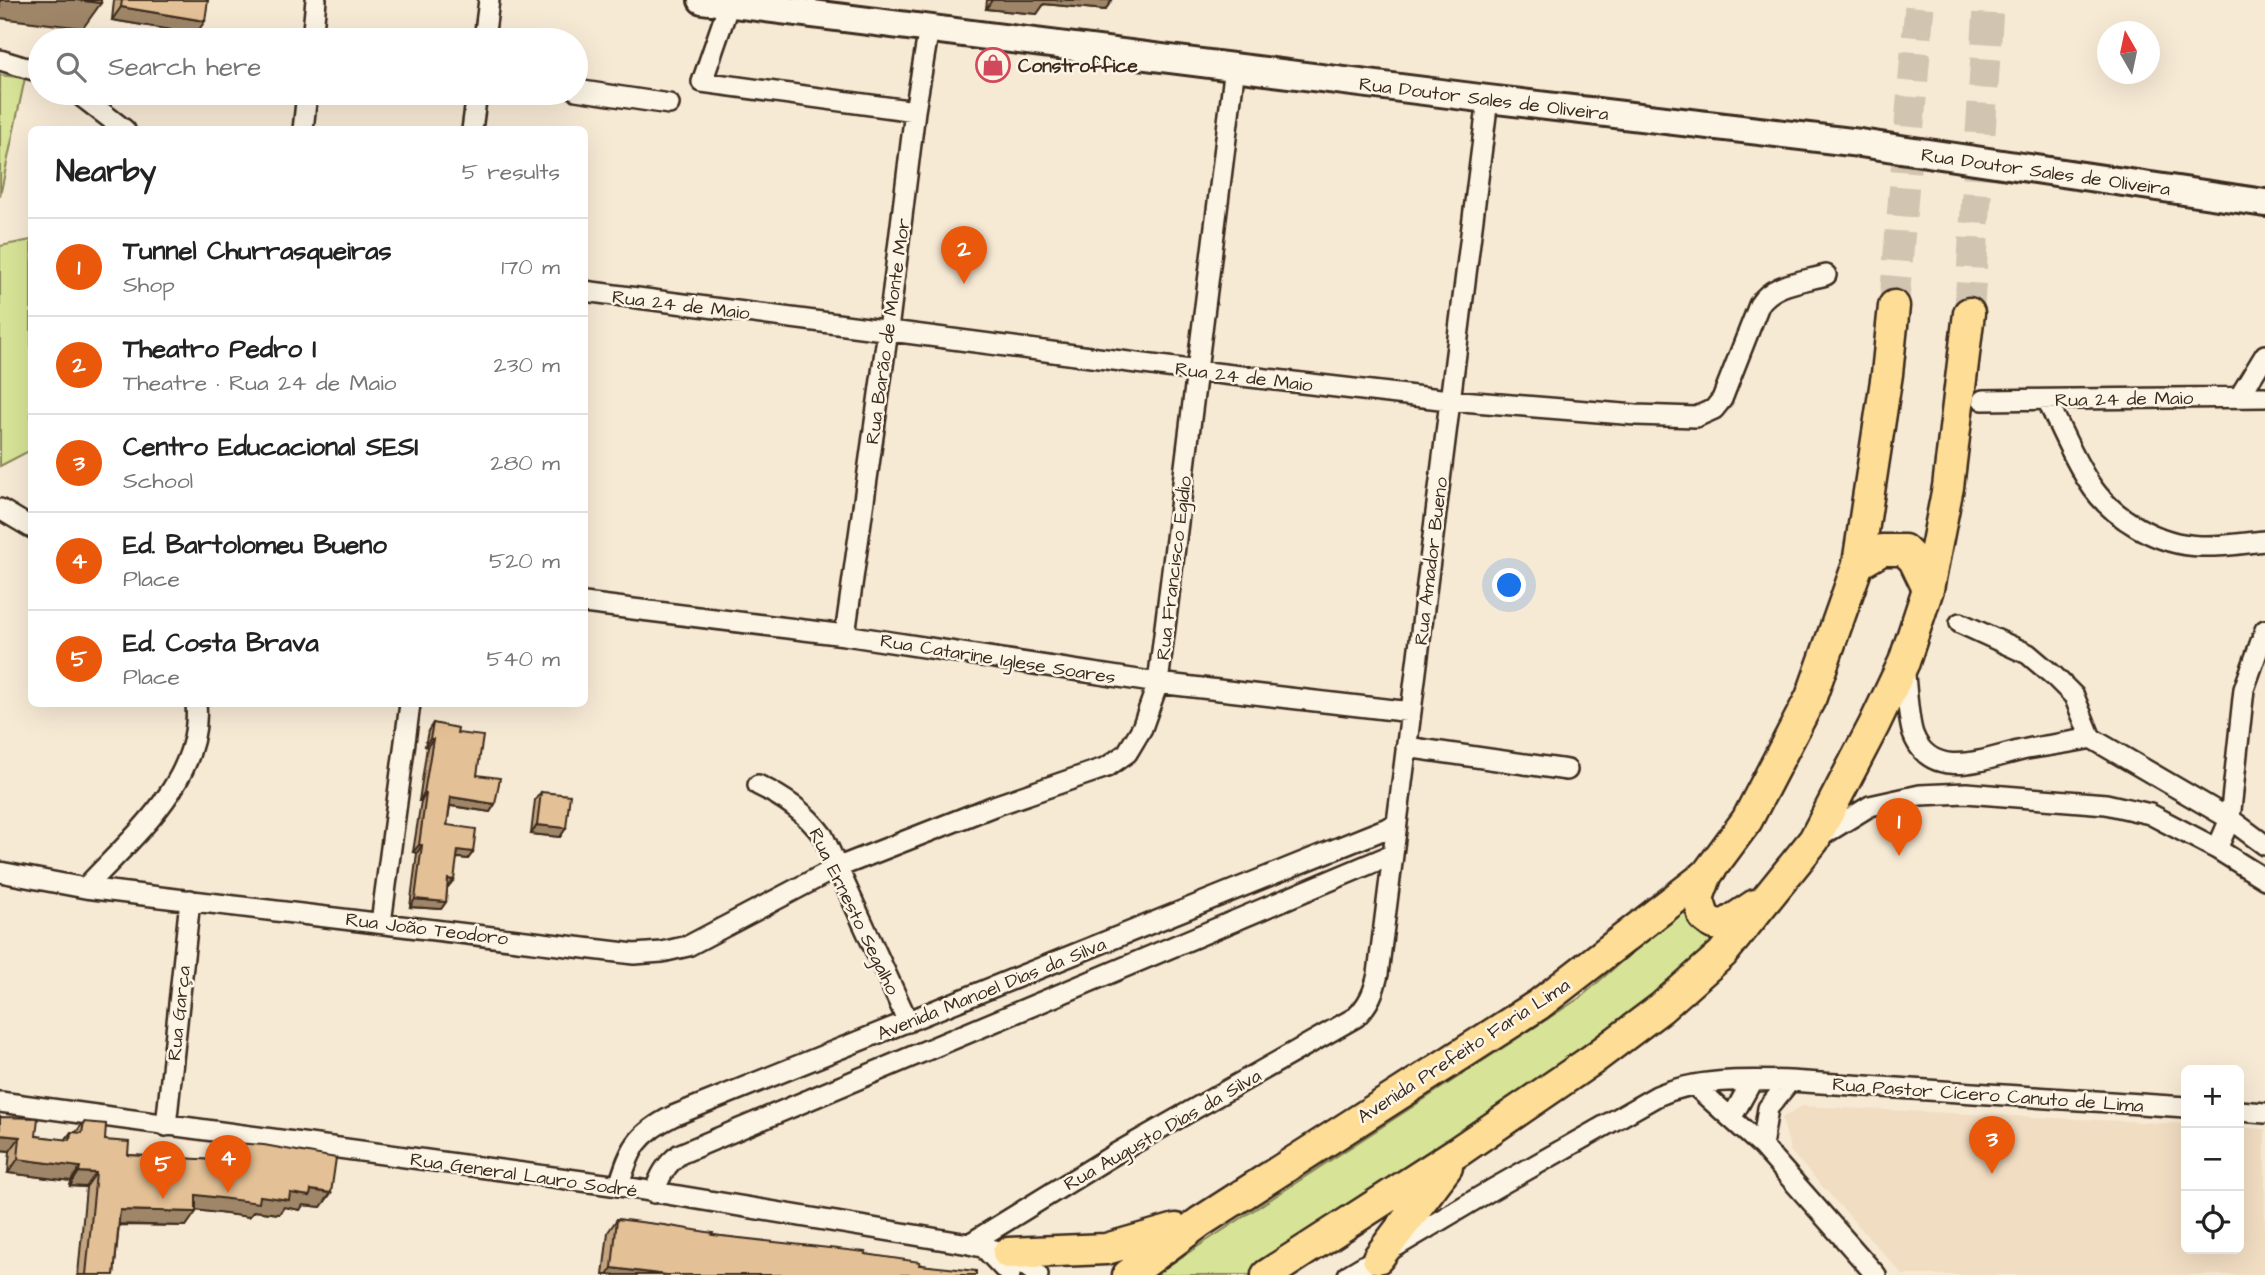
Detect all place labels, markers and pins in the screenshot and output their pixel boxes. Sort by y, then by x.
shop icon: Constroffice [974,46,1012,84]
place label: Constroffice [1018,53,1138,80]
pin: 2 [941,226,987,284]
pin: 1 [1876,798,1922,856]
pin: 3 [1969,1116,2015,1174]
pin: 4 [205,1135,251,1193]
pin: 5 [140,1141,186,1199]

